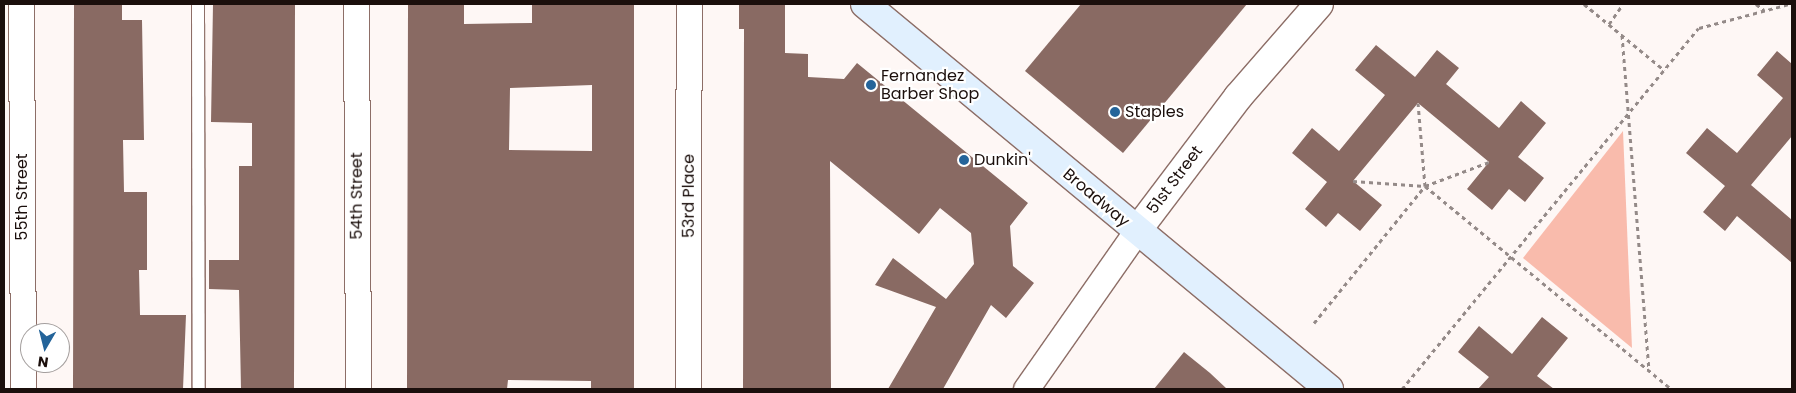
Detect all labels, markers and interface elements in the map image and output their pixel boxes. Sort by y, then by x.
place label: Fernandez Barber Shop [881,66,979,104]
marker: Fernandez Barber Shop [865,79,877,91]
place label: Staples [1125,102,1184,122]
marker: Staples [1109,106,1121,118]
street label: 51st Street [1143,142,1207,218]
place label: Dunkin' [974,150,1031,170]
street label: 54th Street [347,152,367,240]
street label: 55th Street [12,153,32,241]
street label: 53rd Place [679,154,699,238]
marker: Dunkin' [958,154,970,166]
street label: Broadway [1059,165,1133,231]
north arrow [20,323,70,373]
text: N [36,351,50,372]

